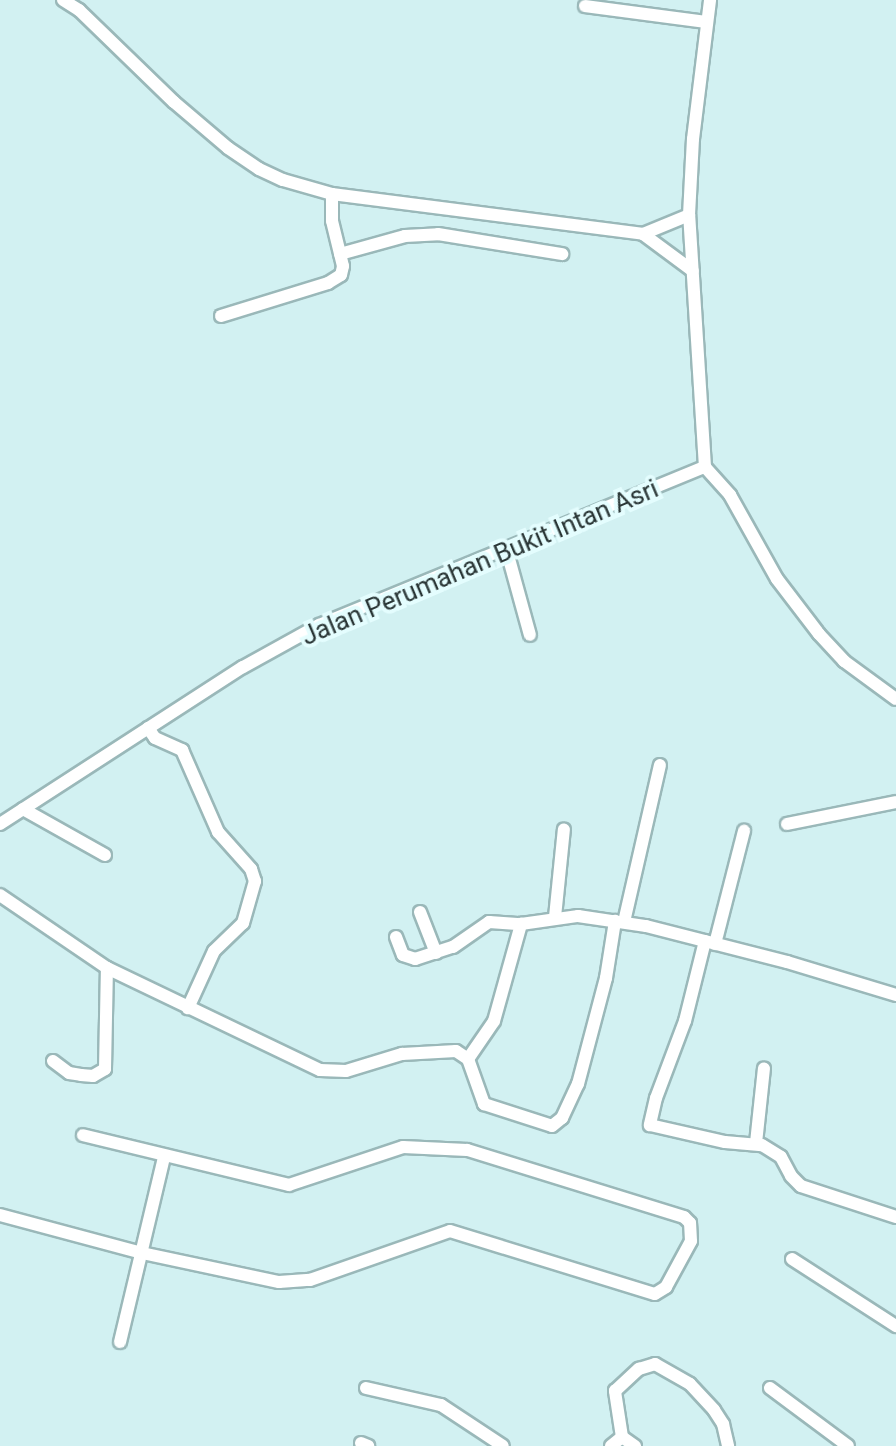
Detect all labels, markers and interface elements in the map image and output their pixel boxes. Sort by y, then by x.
street label: Jalan Perumahan Bukit Intan Asri [297,474,663,652]

